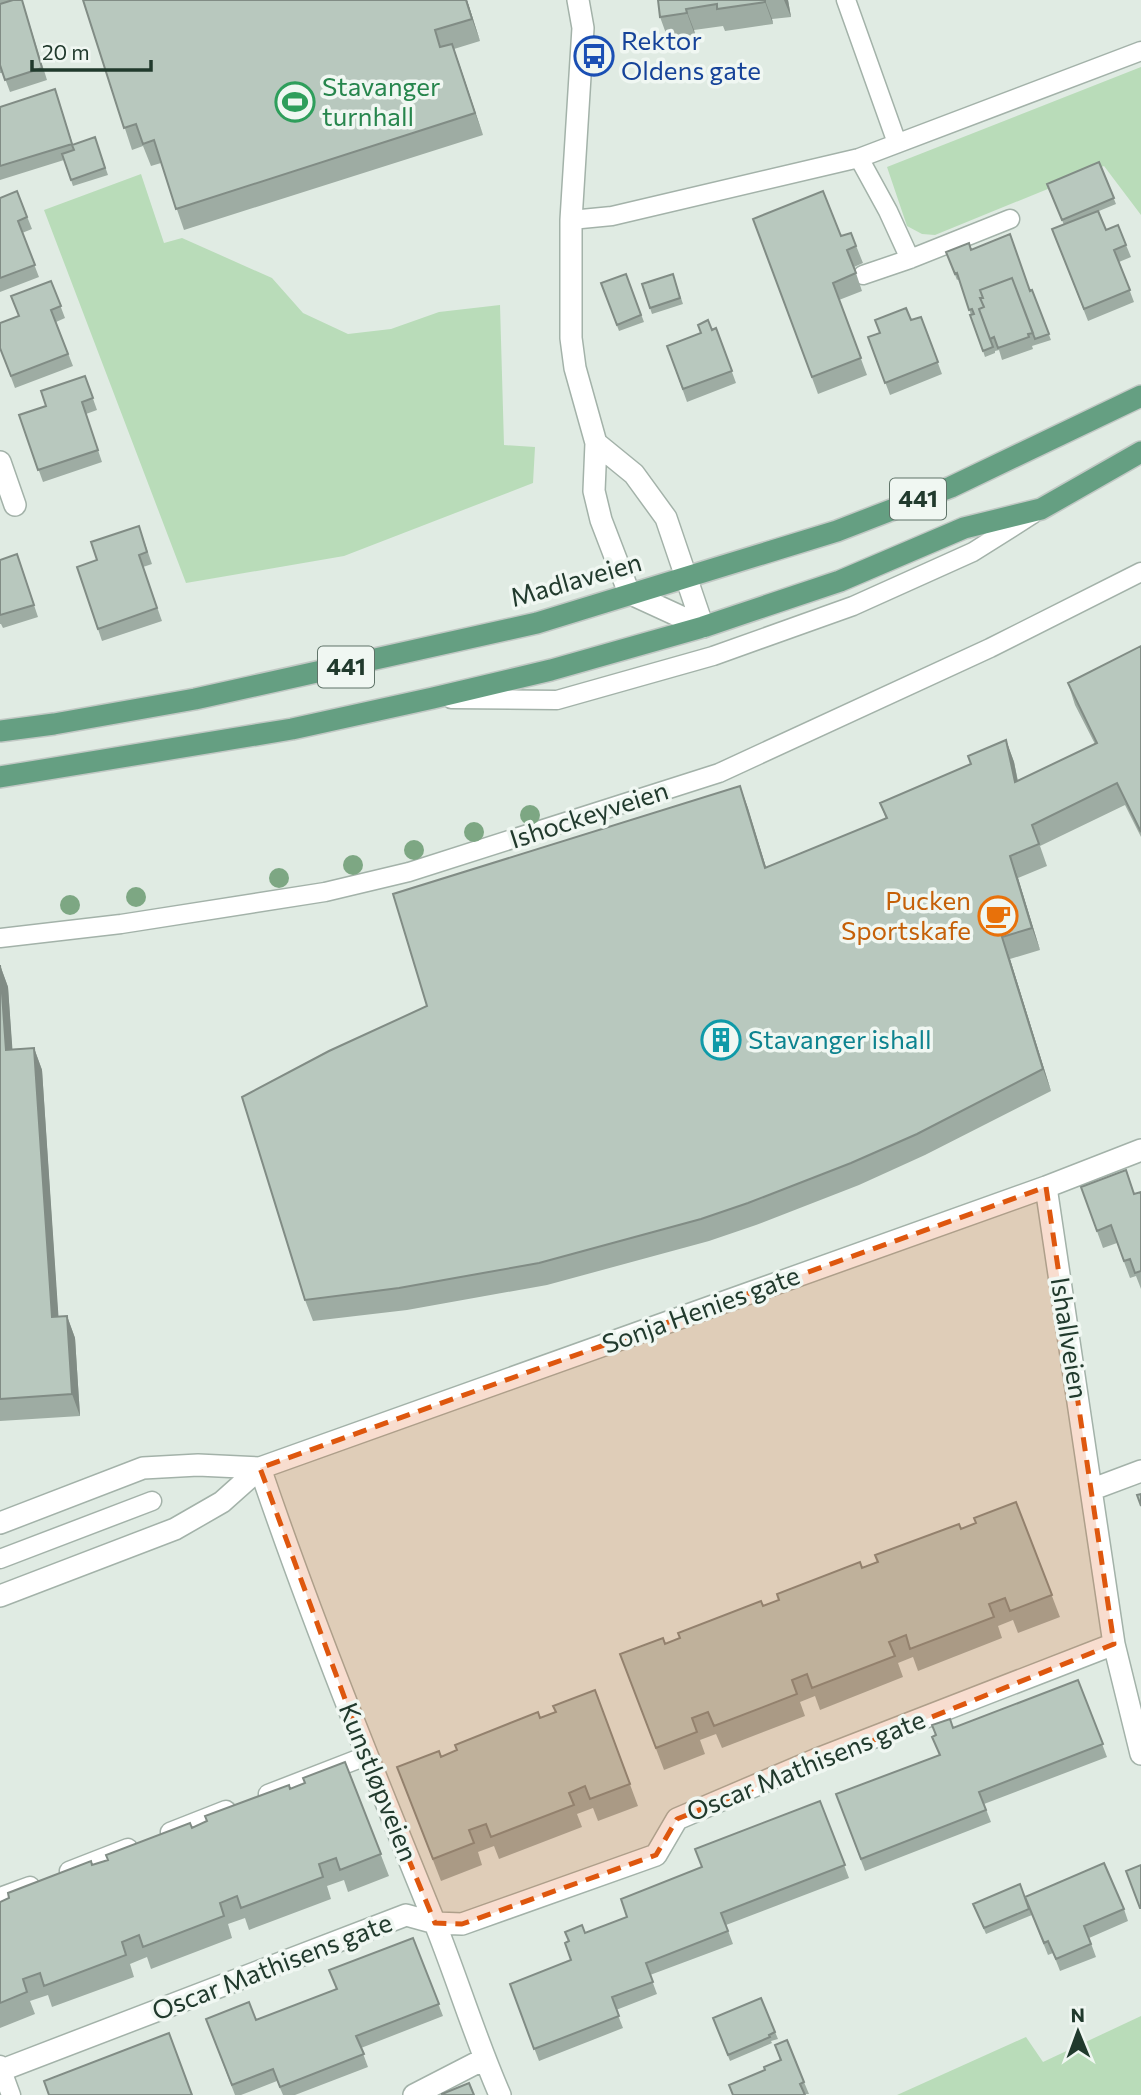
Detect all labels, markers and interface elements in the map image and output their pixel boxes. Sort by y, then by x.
place label: Rektor Oldens gate [621,24,761,85]
scale bar [32,28,150,72]
bus stop icon: Rektor Oldens gate [573,35,615,77]
text: 20 m [42,39,90,64]
place label: Stavanger turnhall [322,70,440,131]
sports icon: Stavanger turnhall [274,81,316,123]
road number: 441 [890,478,946,520]
street label: Madlaveien [506,545,645,612]
road number: 441 [318,646,374,688]
street label: Ishockeyveien [505,773,672,854]
place label: Pucken Sportskafe [841,884,971,945]
cafe icon: Pucken Sportskafe [977,895,1019,937]
building icon: Stavanger ishall [700,1019,742,1061]
place label: Stavanger ishall [748,1023,932,1054]
street label: Sonja Henies gate [598,1258,803,1359]
street label: Ishallveien [1046,1275,1095,1401]
street label: Kunstløpveien [334,1698,425,1865]
street label: Oscar Mathisens gate [682,1703,929,1827]
street label: Oscar Mathisens gate [147,1906,396,2026]
north arrow [1043,1997,1113,2067]
text: N [1070,2003,1085,2026]

